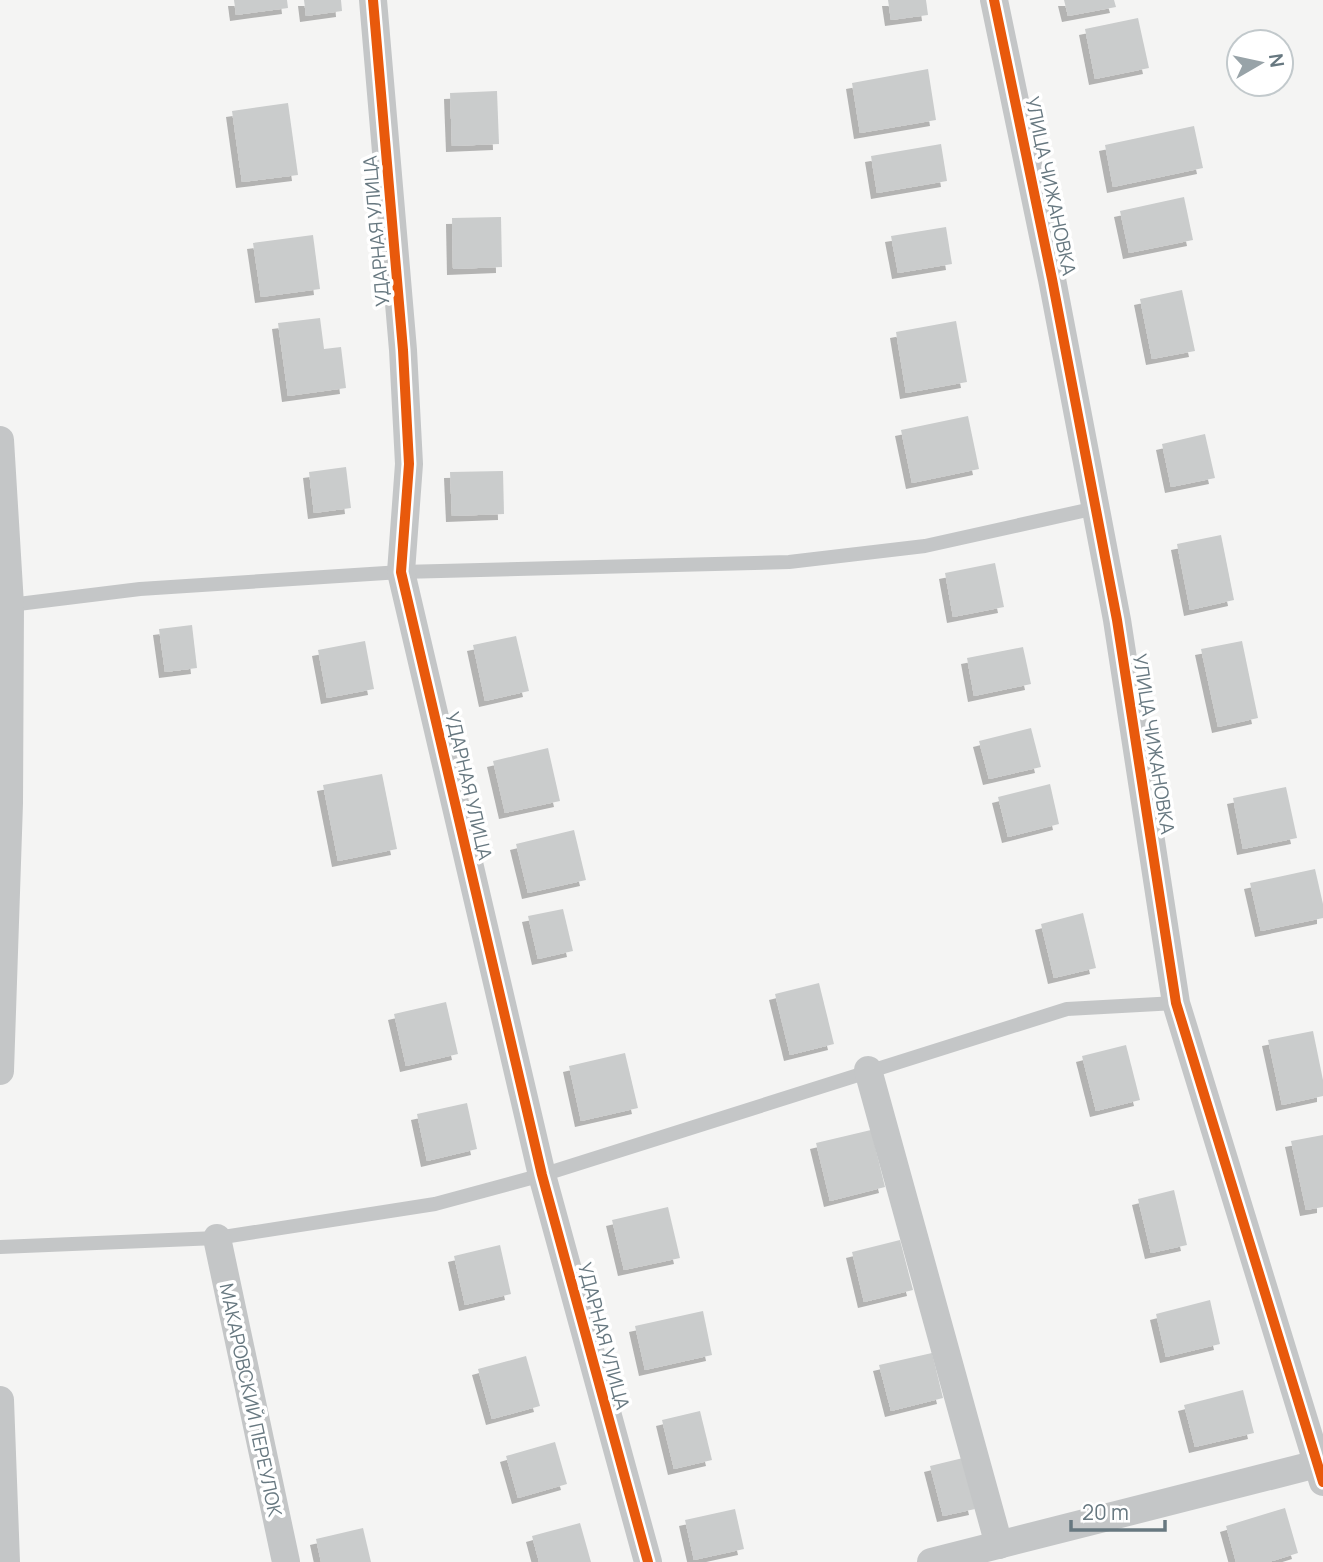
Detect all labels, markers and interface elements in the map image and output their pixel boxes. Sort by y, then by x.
north arrow [1225,28,1295,98]
text: N [1263,52,1291,69]
street label: УЛИЦА ЧИЖАНОВКА [1019,94,1083,278]
street label: УДАРНАЯ УЛИЦА [356,154,396,308]
street label: УЛИЦА ЧИЖАНОВКА [1127,652,1181,836]
street label: УДАРНАЯ УЛИЦА [439,709,499,863]
street label: УДАРНАЯ УЛИЦА [572,1260,636,1412]
street label: МАКАРОВСКИЙ ПЕРЕУЛОК [214,1281,289,1520]
scale bar [1071,1488,1166,1532]
text: 20 m [1082,1498,1129,1526]

